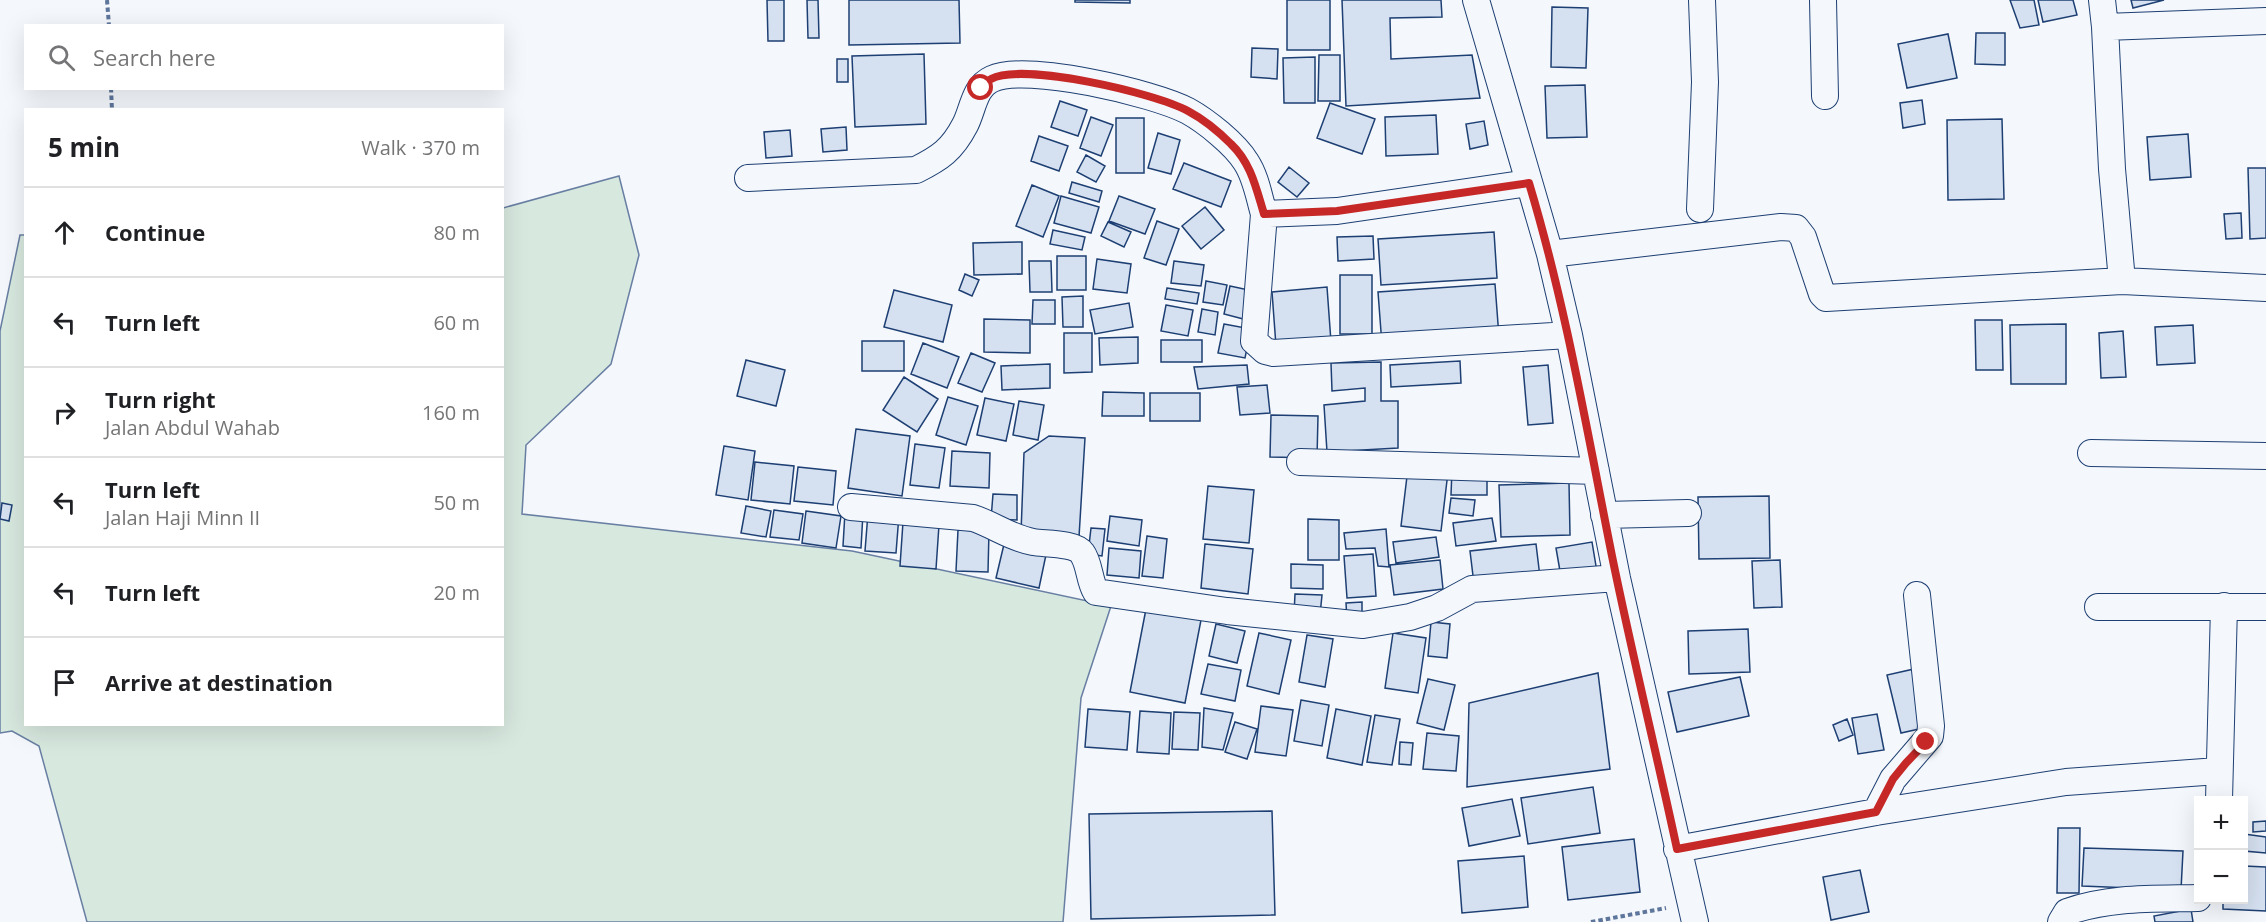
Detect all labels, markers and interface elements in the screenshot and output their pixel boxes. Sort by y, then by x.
search box [24,24,504,90]
icon: search [45,41,78,74]
text: Search here [93,42,216,72]
route start [967,74,993,100]
text: 5 min [48,129,120,165]
text: Walk · 370 m [361,134,480,161]
icon: ahead [48,216,81,249]
text: Continue [105,217,205,247]
text: 80 m [433,219,480,246]
icon: left [48,306,81,339]
text: Turn left [105,307,200,337]
text: 60 m [433,309,480,336]
text: Turn right [105,384,216,414]
icon: right [48,396,81,429]
text: 160 m [422,399,480,426]
text: Jalan Abdul Wahab [105,414,280,441]
text: Turn left [105,474,200,504]
icon: left [48,486,81,519]
text: 50 m [433,489,480,516]
text: Jalan Haji Minn II [105,504,260,531]
icon: left [48,576,81,609]
text: Turn left [105,577,200,607]
text: 20 m [433,579,480,606]
icon: arrive [48,666,81,699]
text: Arrive at destination [105,667,333,697]
route end [1912,728,1938,754]
map controls [2194,796,2248,904]
button: + [2194,796,2248,850]
button: − [2194,850,2248,904]

